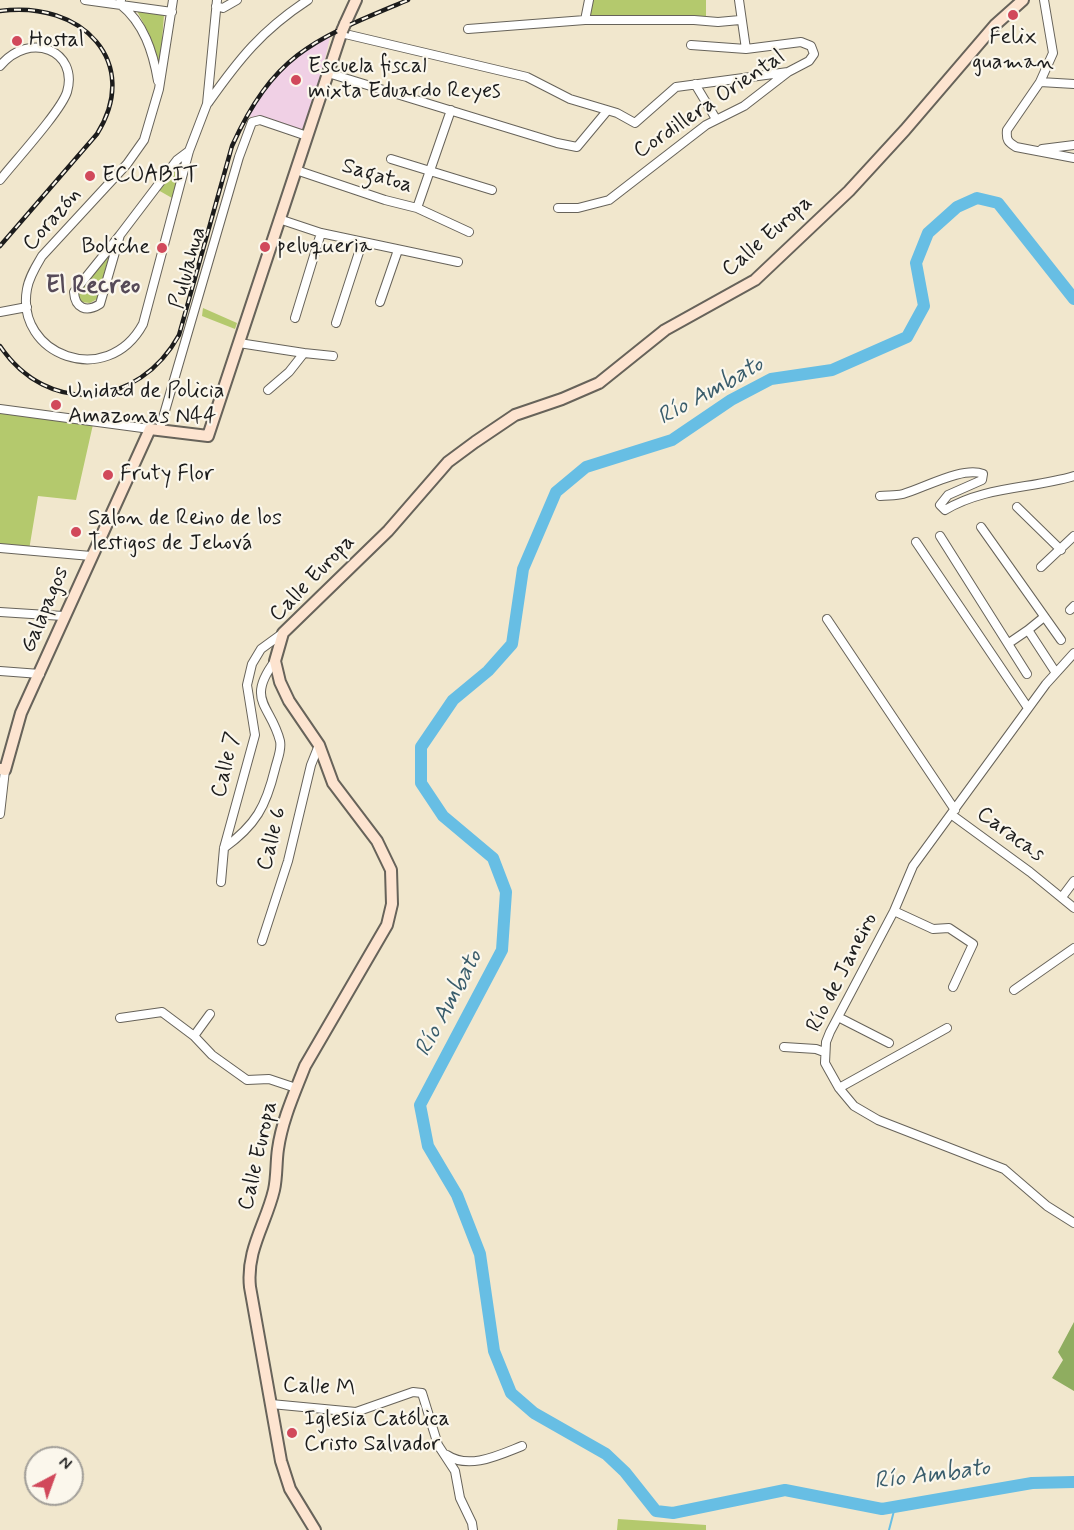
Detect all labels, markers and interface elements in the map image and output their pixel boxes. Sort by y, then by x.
marker: Felix guaman [1006,8,1020,22]
place label: Felix guaman [972,25,1054,76]
place label: Hostal [29,28,84,54]
marker: Hostal [10,34,24,48]
street label: Cordillera Oriental [629,45,791,165]
place label: Escuela fiscal mixta Eduardo Reyes [308,54,501,106]
marker: Escuela fiscal mixta Eduardo Reyes [289,73,303,87]
street label: Sagatoa [338,154,416,200]
place label: ECUABIT [102,163,198,189]
marker: ECUABIT [83,169,97,183]
street label: Corazón [18,183,88,257]
street label: Calle Europa [717,190,819,284]
street label: Pululahua [165,224,213,312]
place label: peluqueria [277,234,372,260]
place label: Boliche [81,235,150,261]
marker: peluqueria [258,240,272,254]
marker: Boliche [155,241,169,255]
district label: El Recreo [46,273,140,301]
water label: Río Ambato [653,351,769,433]
place label: Unidad de Policia Amazonas N44 [68,379,224,430]
marker: Unidad de Policia Amazonas N44 [49,398,63,412]
place label: Fruty Flor [120,462,214,488]
marker: Fruty Flor [101,468,115,482]
place label: Salon de Reino de los Testigos de Jehová [88,506,282,558]
marker: Salon de Reino de los Testigos de Jehová [69,525,83,539]
street label: Calle Europa [265,530,361,628]
street label: Galapagos [16,563,76,657]
street label: Calle 7 [207,730,247,800]
street label: Caracas [971,801,1049,869]
street label: Calle 6 [252,805,294,873]
street label: Río de Janeiro [802,909,884,1037]
water label: Río Ambato [410,946,490,1062]
street label: Calle Europa [234,1099,284,1213]
street label: Calle M [282,1373,356,1403]
place label: Iglesia Católica Cristo Salvador [304,1407,450,1458]
marker: Iglesia Católica Cristo Salvador [285,1426,299,1440]
north arrow [24,1446,84,1506]
text: N [54,1452,76,1475]
water label: Río Ambato [872,1455,992,1497]

